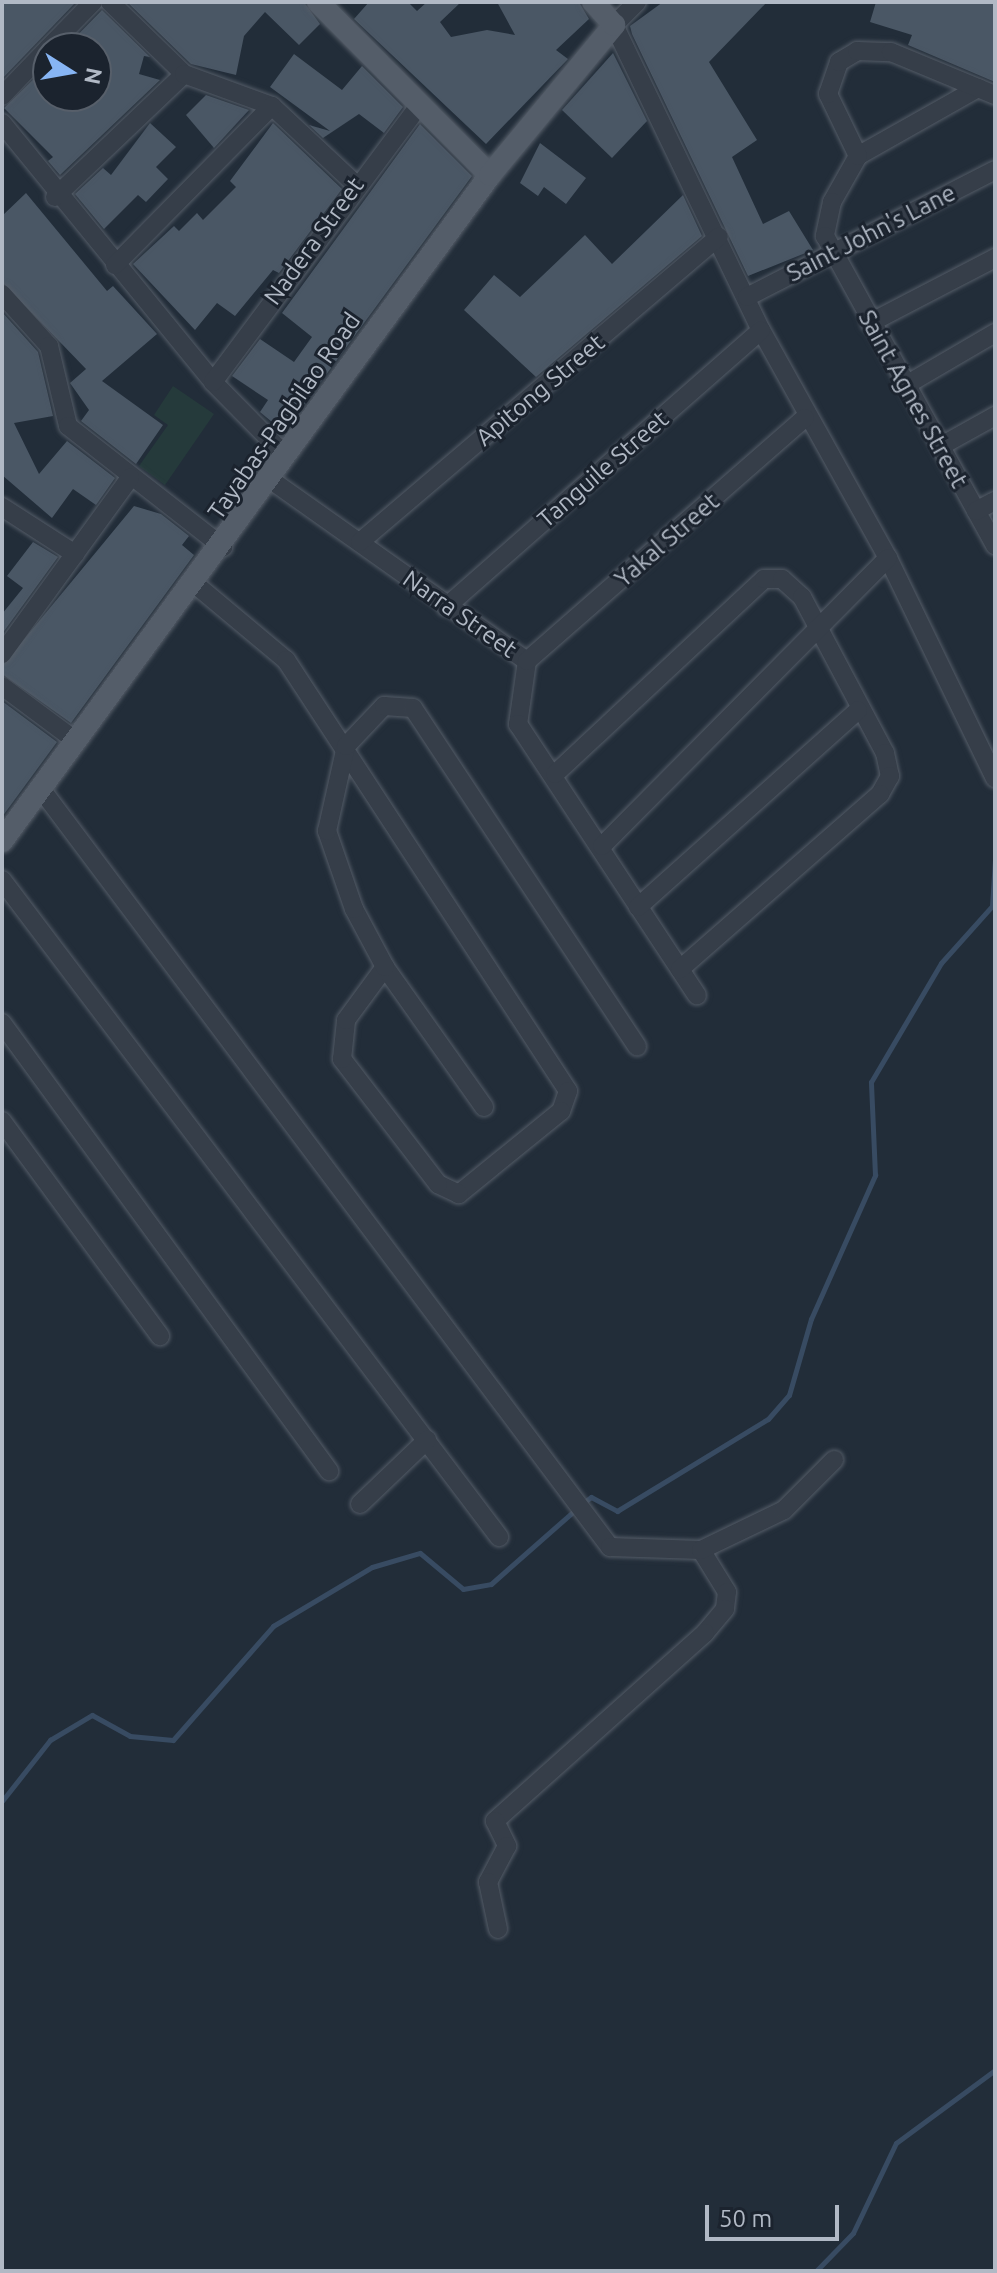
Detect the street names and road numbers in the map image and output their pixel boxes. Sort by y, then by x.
street label: Nadera Street [258,172,370,310]
street label: Saint John's Lane [782,178,960,288]
street label: Saint Agnes Street [852,305,974,493]
street label: Tayabas-Pagbilao Road [202,307,366,525]
street label: Apitong Street [470,328,610,452]
street label: Tanguile Street [532,404,674,534]
street label: Yakal Street [609,487,725,593]
street label: Narra Street [397,564,523,664]

